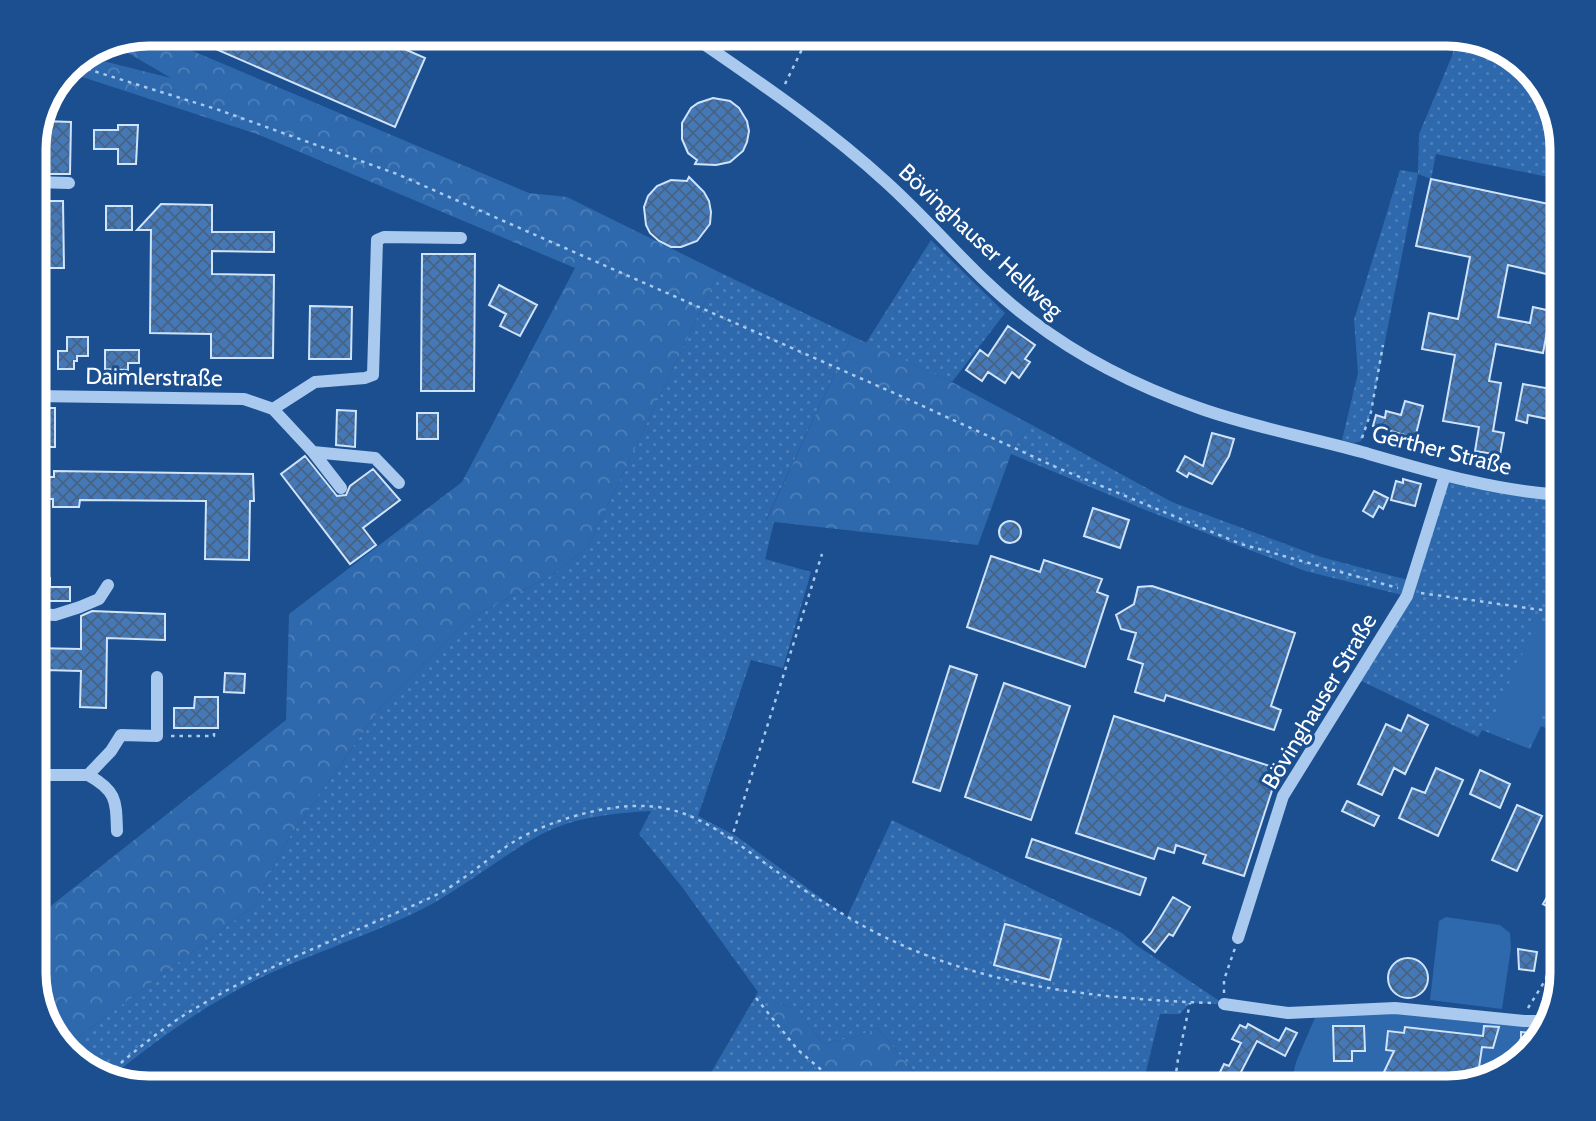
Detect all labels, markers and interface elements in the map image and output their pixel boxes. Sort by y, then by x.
street label: Bövinghauser Hellweg [893,158,1069,325]
street label: Daimlerstraße [85,362,223,392]
street label: Gerther Straße [1369,419,1515,481]
street label: Bövinghauser Straße [1256,608,1383,794]

